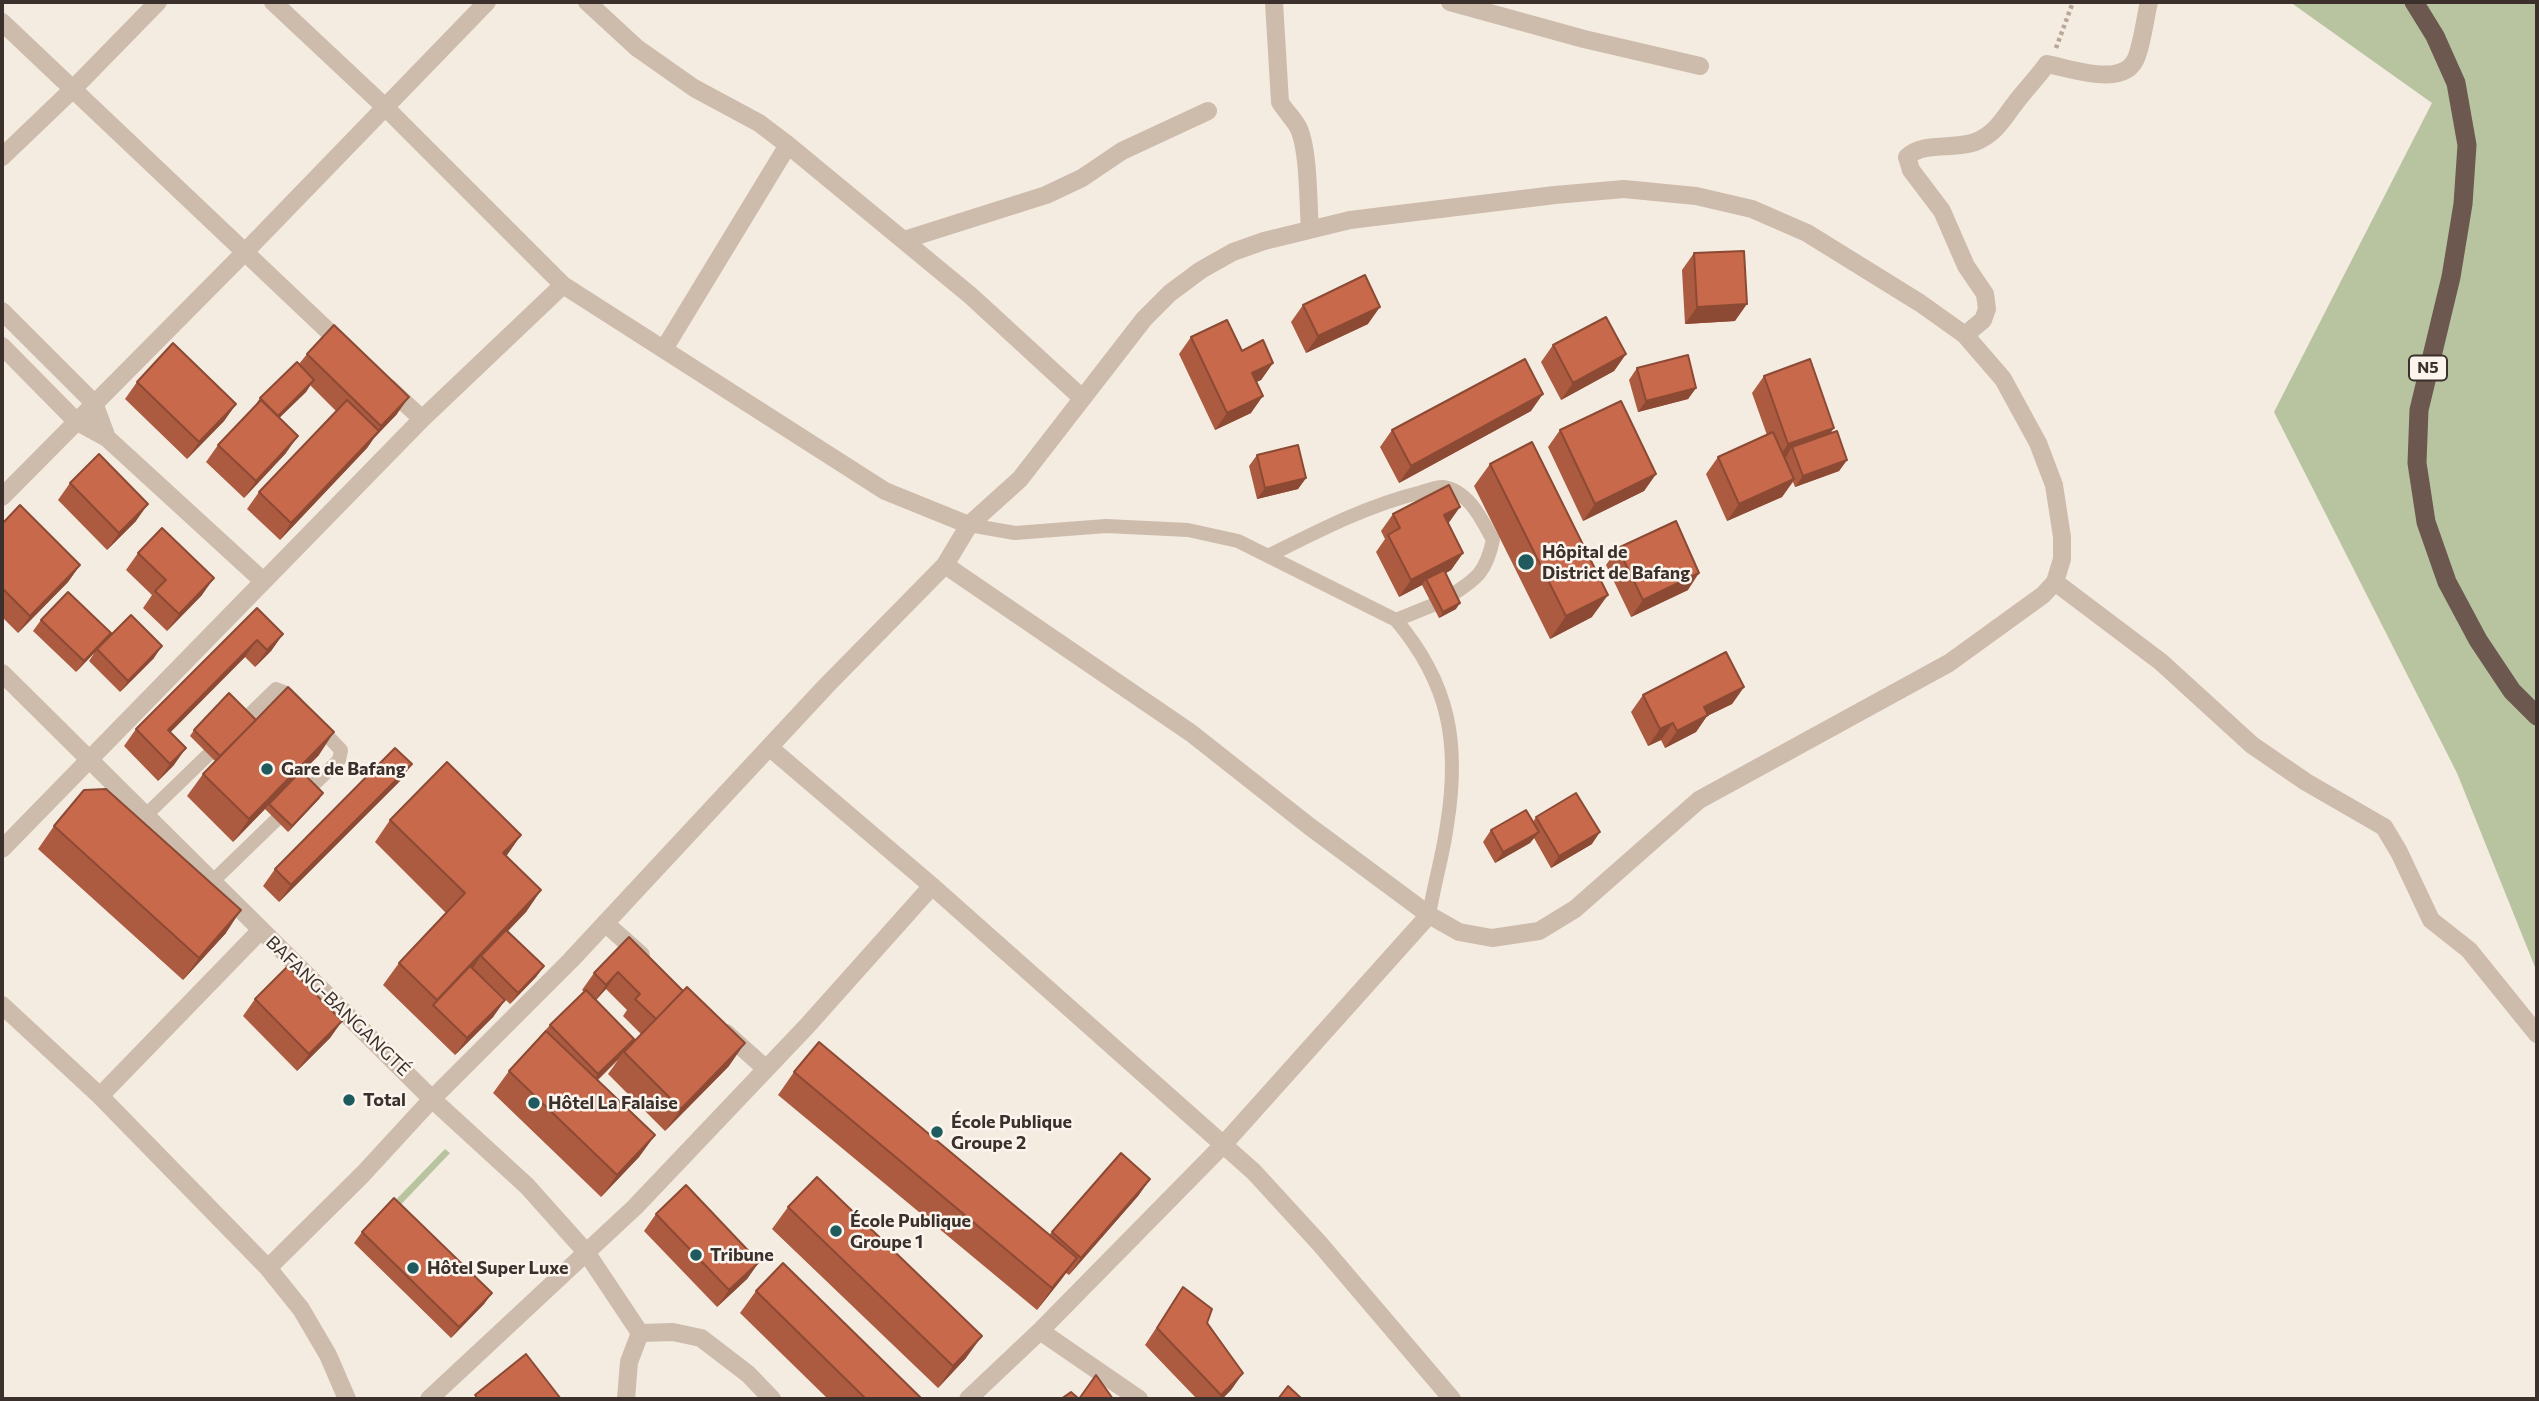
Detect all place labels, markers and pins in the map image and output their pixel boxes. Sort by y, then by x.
place label: Hôpital de District de Bafang [1542,541,1690,584]
marker: Hôpital de District de Bafang [1516,552,1536,572]
place label: Gare de Bafang [281,758,406,780]
marker: Gare de Bafang [259,761,275,777]
place label: Total [363,1089,406,1111]
marker: Total [341,1092,357,1108]
place label: Hôtel La Falaise [548,1092,678,1114]
marker: Hôtel La Falaise [526,1095,542,1111]
place label: École Publique Groupe 2 [951,1111,1072,1154]
marker: École Publique Groupe 2 [929,1124,945,1140]
place label: École Publique Groupe 1 [850,1210,971,1252]
marker: École Publique Groupe 1 [828,1223,844,1239]
place label: Tribune [710,1244,774,1266]
marker: Tribune [688,1247,704,1263]
place label: Hôtel Super Luxe [427,1257,569,1279]
marker: Hôtel Super Luxe [405,1260,421,1276]

